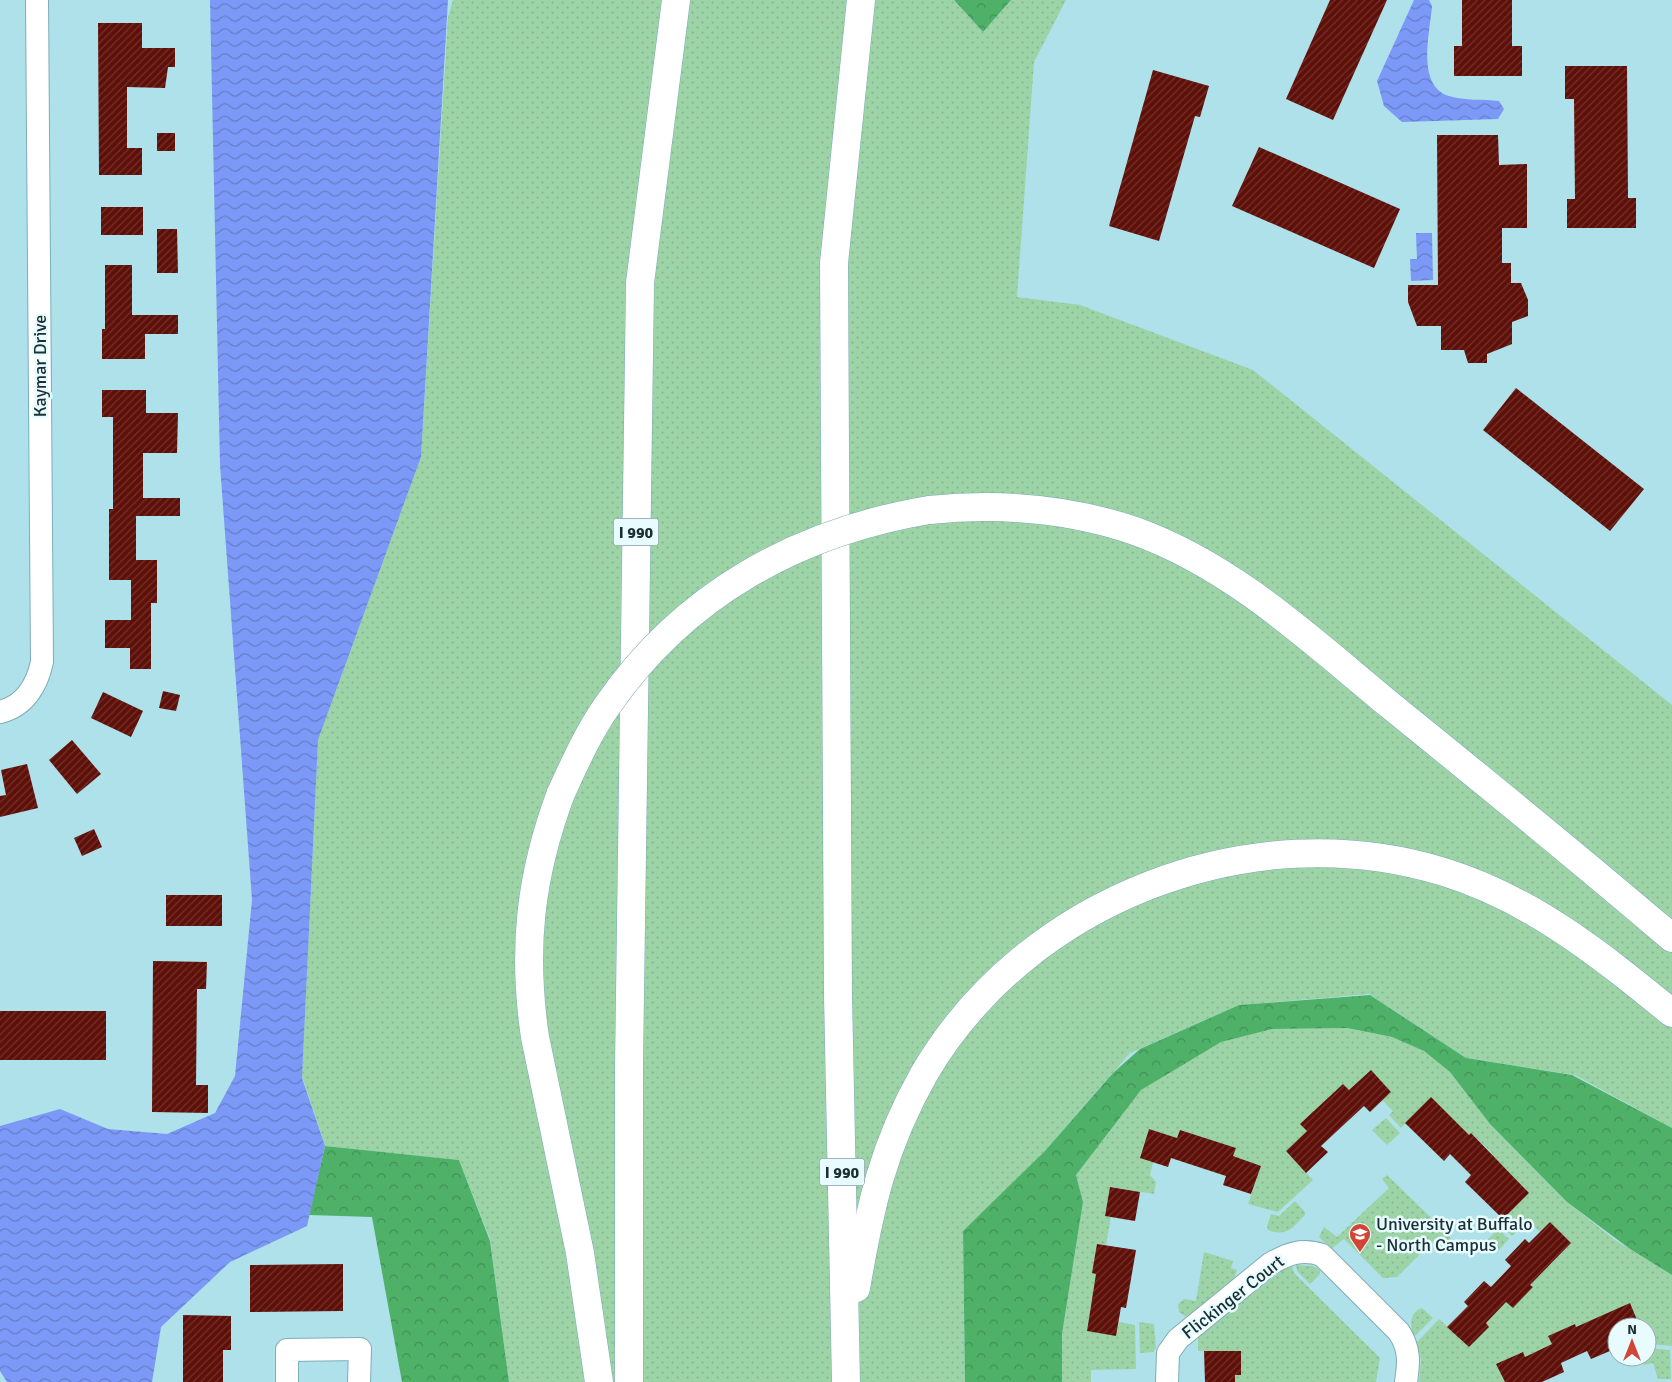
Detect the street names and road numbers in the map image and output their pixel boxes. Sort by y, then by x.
street label: Kaymar Drive [29,315,51,417]
road number: I 990 [614,518,658,546]
road number: I 990 [820,1158,864,1186]
street label: Flickinger Court [1177,1250,1289,1344]

